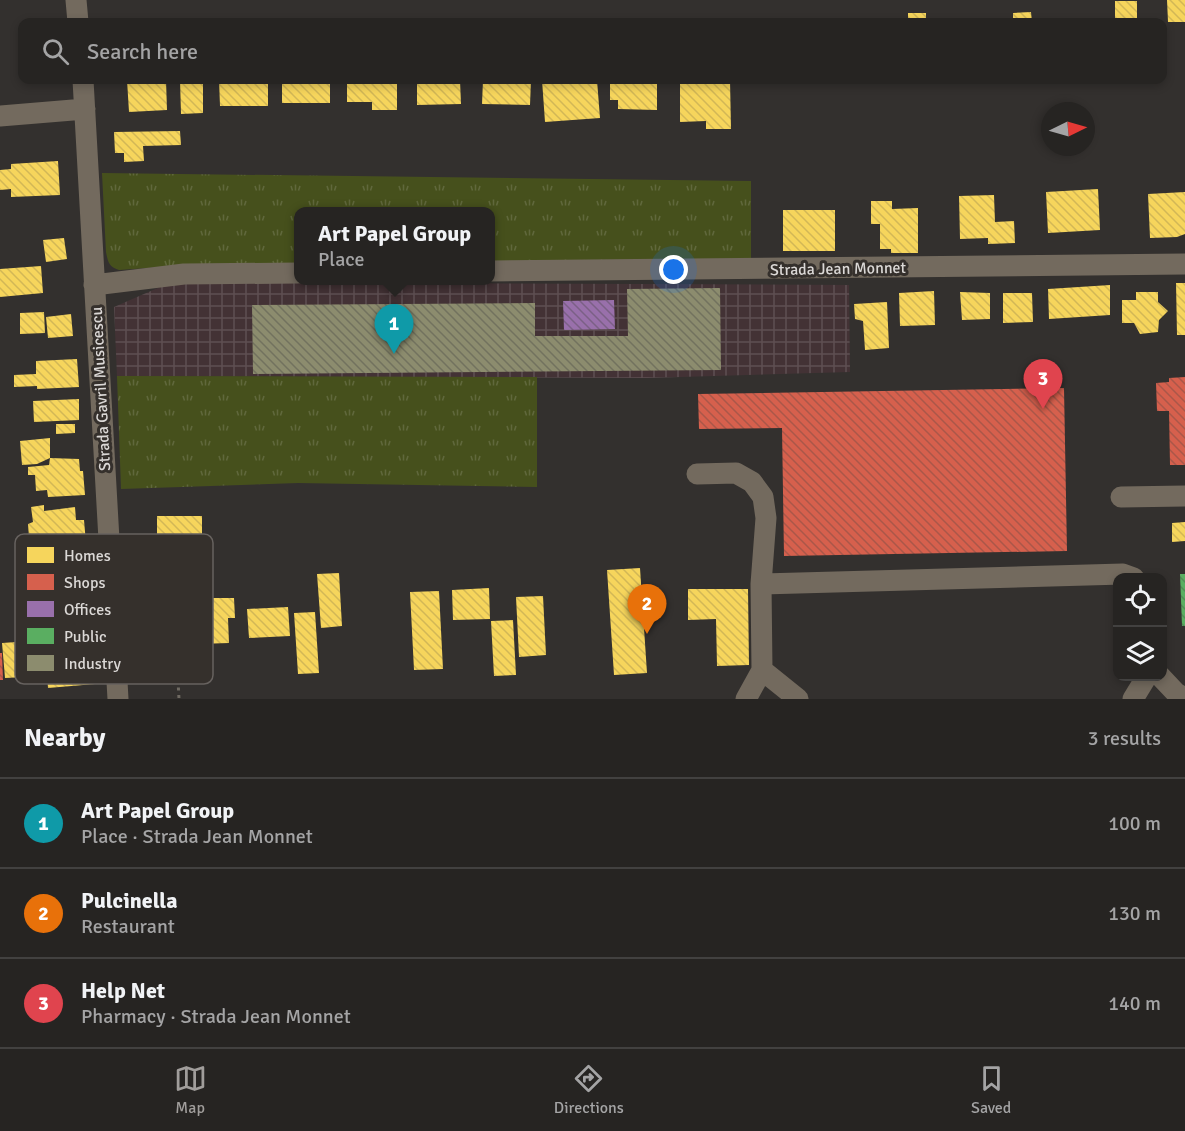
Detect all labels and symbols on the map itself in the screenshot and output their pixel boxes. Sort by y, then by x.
north arrow [1041,102,1095,156]
your location [659,255,688,284]
street label: Strada Jean Monnet [770,258,907,280]
pin: 1 [374,304,414,354]
street label: Strada Gavril Musicescu [87,306,115,472]
pin: 3 [1024,360,1062,409]
legend [15,534,213,684]
text: Homes [64,546,111,566]
text: Shops [64,573,105,593]
pin: 2 [628,584,666,634]
text: Offices [64,600,111,620]
text: Public [64,627,107,647]
text: Industry [64,654,122,674]

